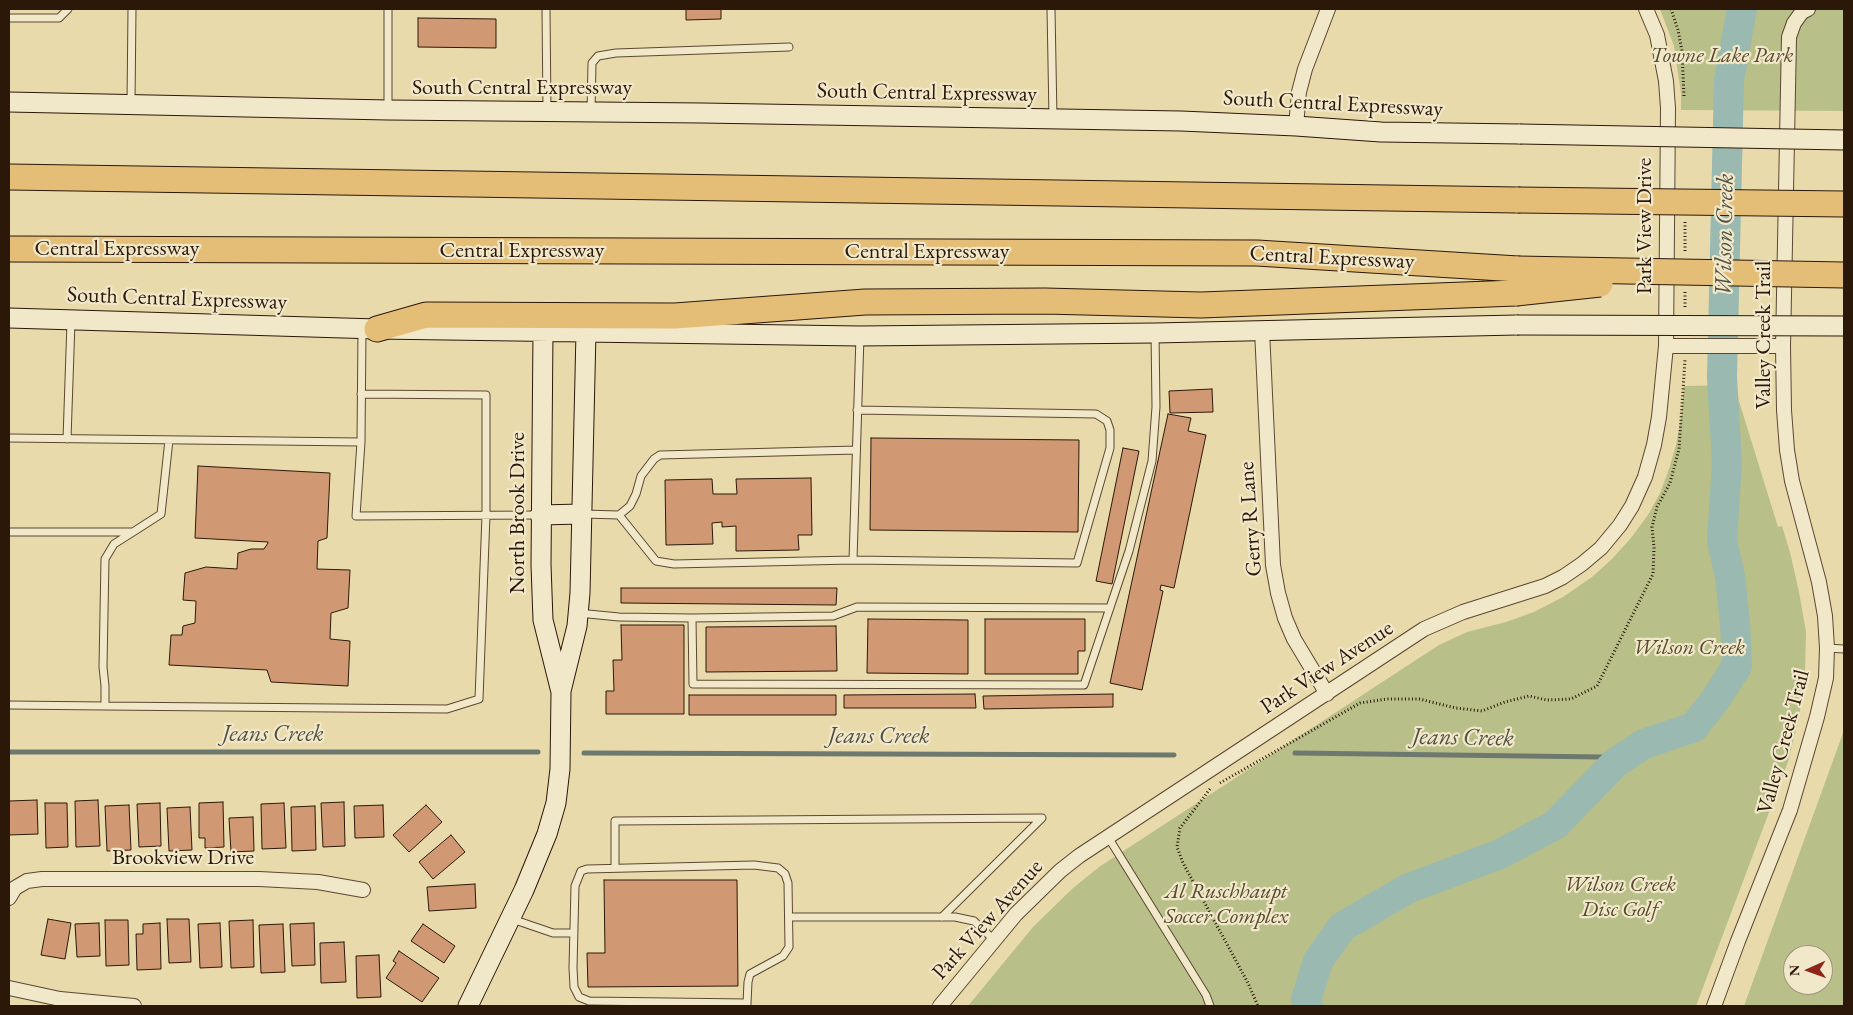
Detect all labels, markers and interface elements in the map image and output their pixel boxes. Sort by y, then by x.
park label: Towne Lake Park [1651,43,1793,69]
street label: South Central Expressway [412,75,632,101]
street label: South Central Expressway [817,78,1037,108]
street label: South Central Expressway [1222,85,1444,123]
street label: Park View Drive [1632,158,1658,294]
water label: Wilson Creek [1710,174,1740,296]
street label: Central Expressway [35,236,199,262]
street label: Central Expressway [440,238,604,264]
street label: Central Expressway [845,239,1009,265]
street label: Central Expressway [1249,241,1415,275]
street label: Valley Creek Trail [1751,261,1777,409]
street label: South Central Expressway [66,282,288,316]
street label: North Brook Drive [505,432,531,594]
street label: Gerry R Lane [1234,461,1268,577]
street label: Park View Avenue [1256,615,1398,721]
park label: Wilson Creek [1633,635,1745,661]
street label: Valley Creek Trail [1752,667,1816,817]
water label: Jeans Creek [222,720,324,748]
water label: Jeans Creek [828,722,930,750]
water label: Jeans Creek [1412,723,1514,753]
street label: Brookview Drive [112,845,254,871]
street label: Park View Avenue [927,854,1049,986]
park label: Wilson Creek Disc Golf [1564,872,1676,924]
park label: Al Ruschhaupt Soccer Complex [1164,879,1288,930]
north arrow [1783,945,1833,995]
text: N [1785,965,1803,976]

